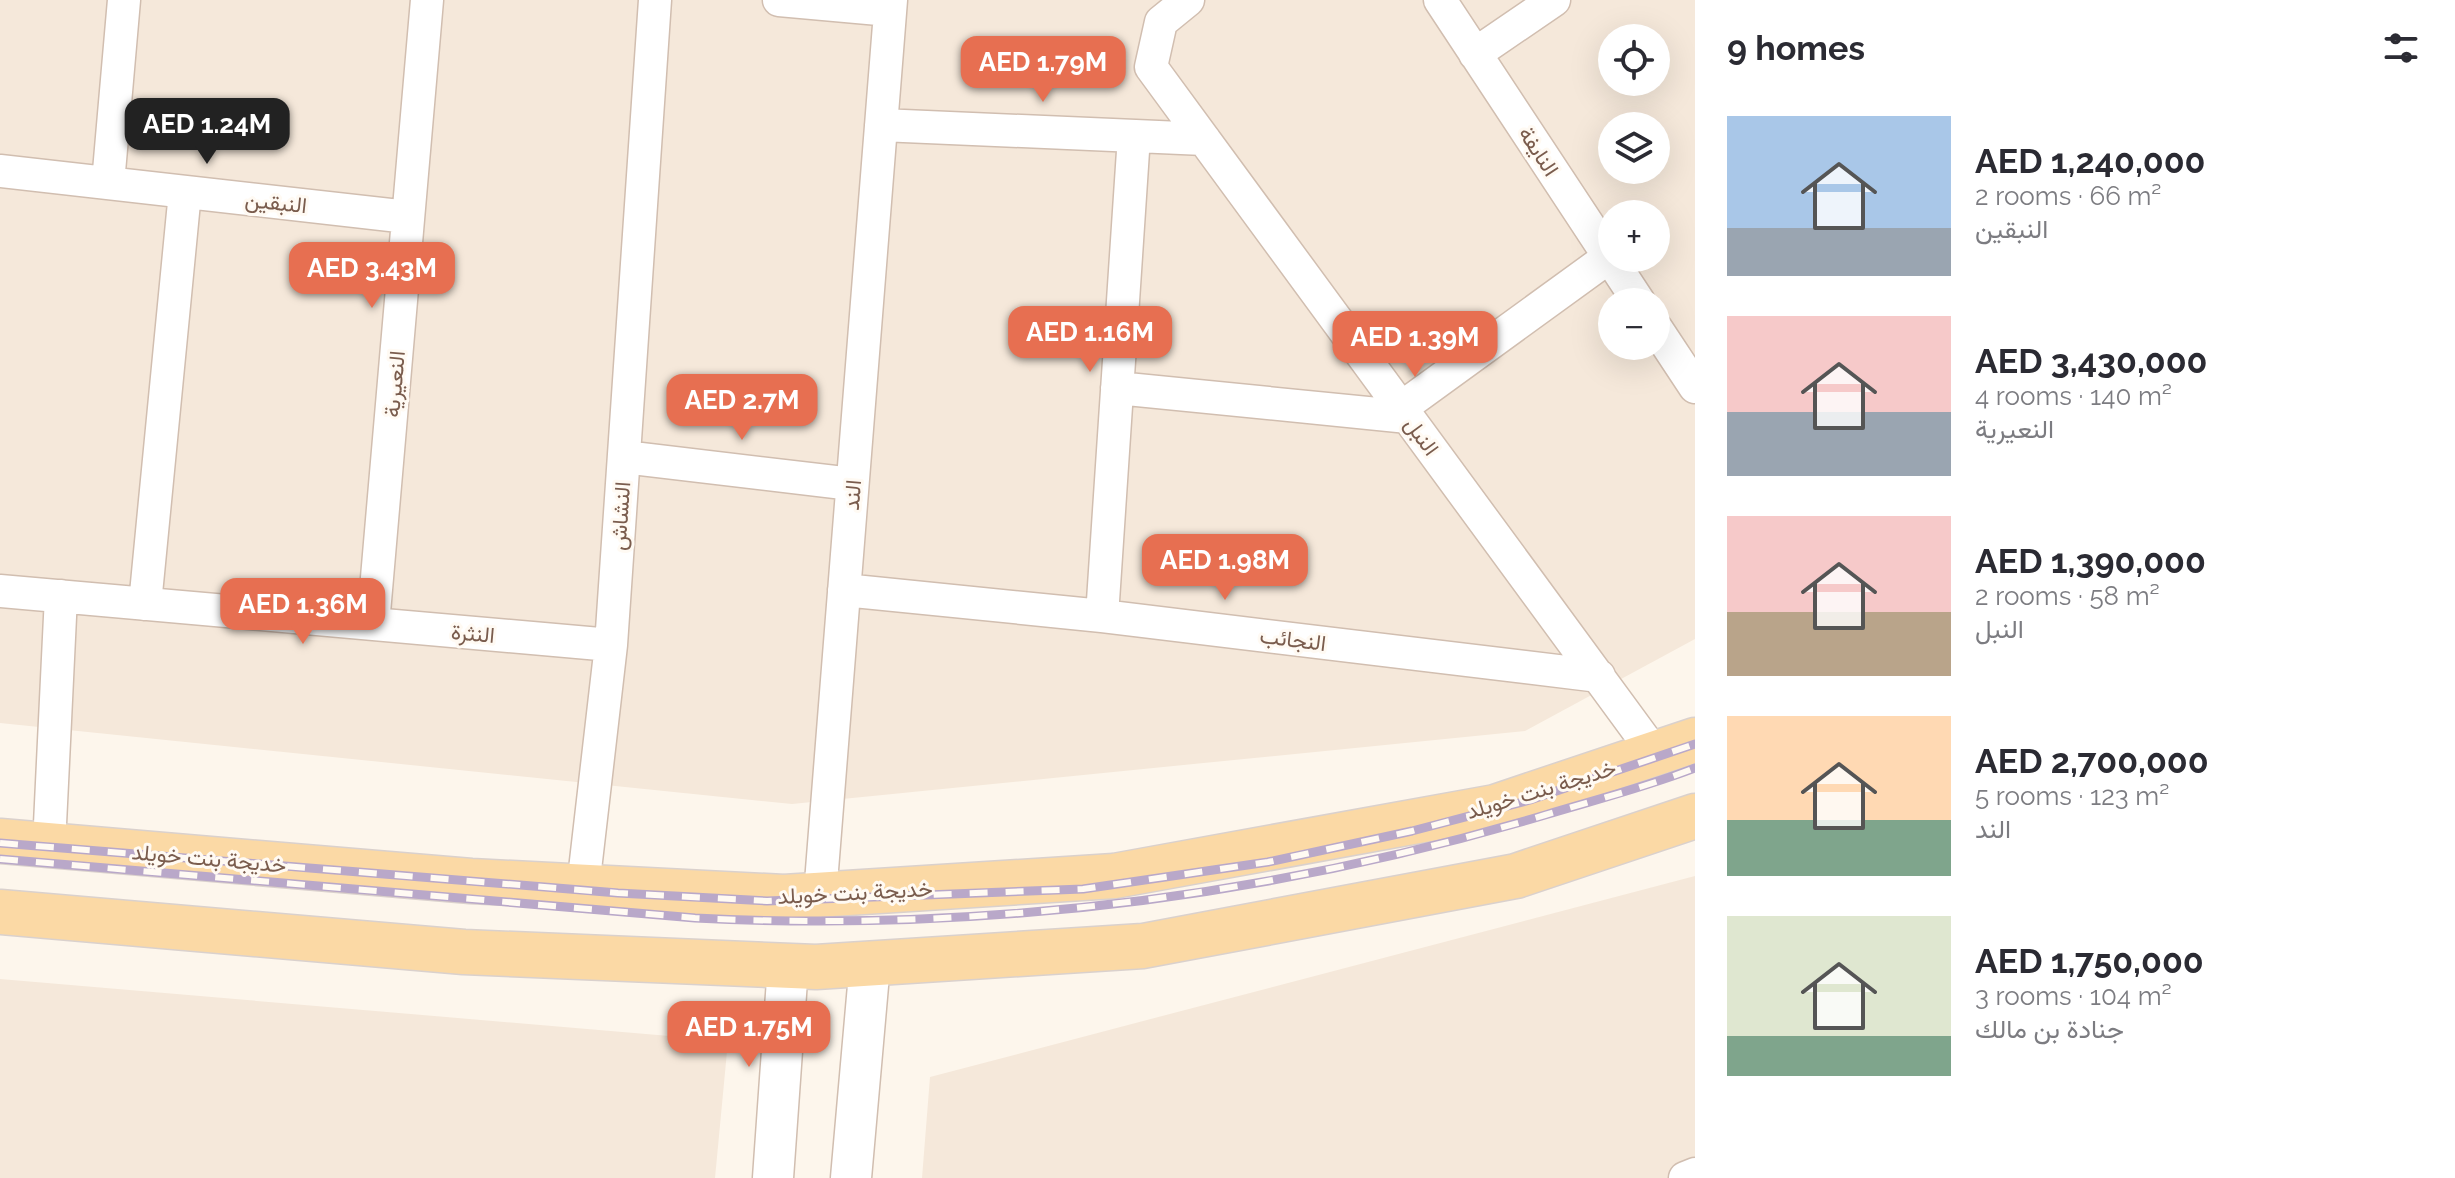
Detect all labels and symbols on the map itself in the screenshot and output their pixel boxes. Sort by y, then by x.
pin: AED 1.79M [951,36,1135,104]
pin: AED 1.24M [115,98,299,166]
street label: النايفة [1513,121,1565,181]
street label: النبقين [244,186,308,219]
pin: AED 3.43M [280,242,464,310]
pin: AED 1.16M [998,306,1182,374]
pin: AED 1.39M [1323,311,1507,379]
street label: النعيرية [378,350,411,419]
pin: AED 2.7M [659,374,825,442]
street label: النبل [1399,412,1445,460]
street label: الند [838,479,866,511]
street label: النشاش [605,481,636,551]
pin: AED 1.98M [1133,534,1317,602]
pin: AED 1.36M [211,578,395,646]
street label: النثرة [450,618,496,649]
street label: النجائب [1258,622,1328,656]
street label: خديجة بنت خويلد [1463,754,1619,825]
street label: خديجة بنت خويلد [130,838,288,879]
street label: خديجة بنت خويلد [777,875,933,910]
pin: AED 1.75M [657,1001,841,1069]

